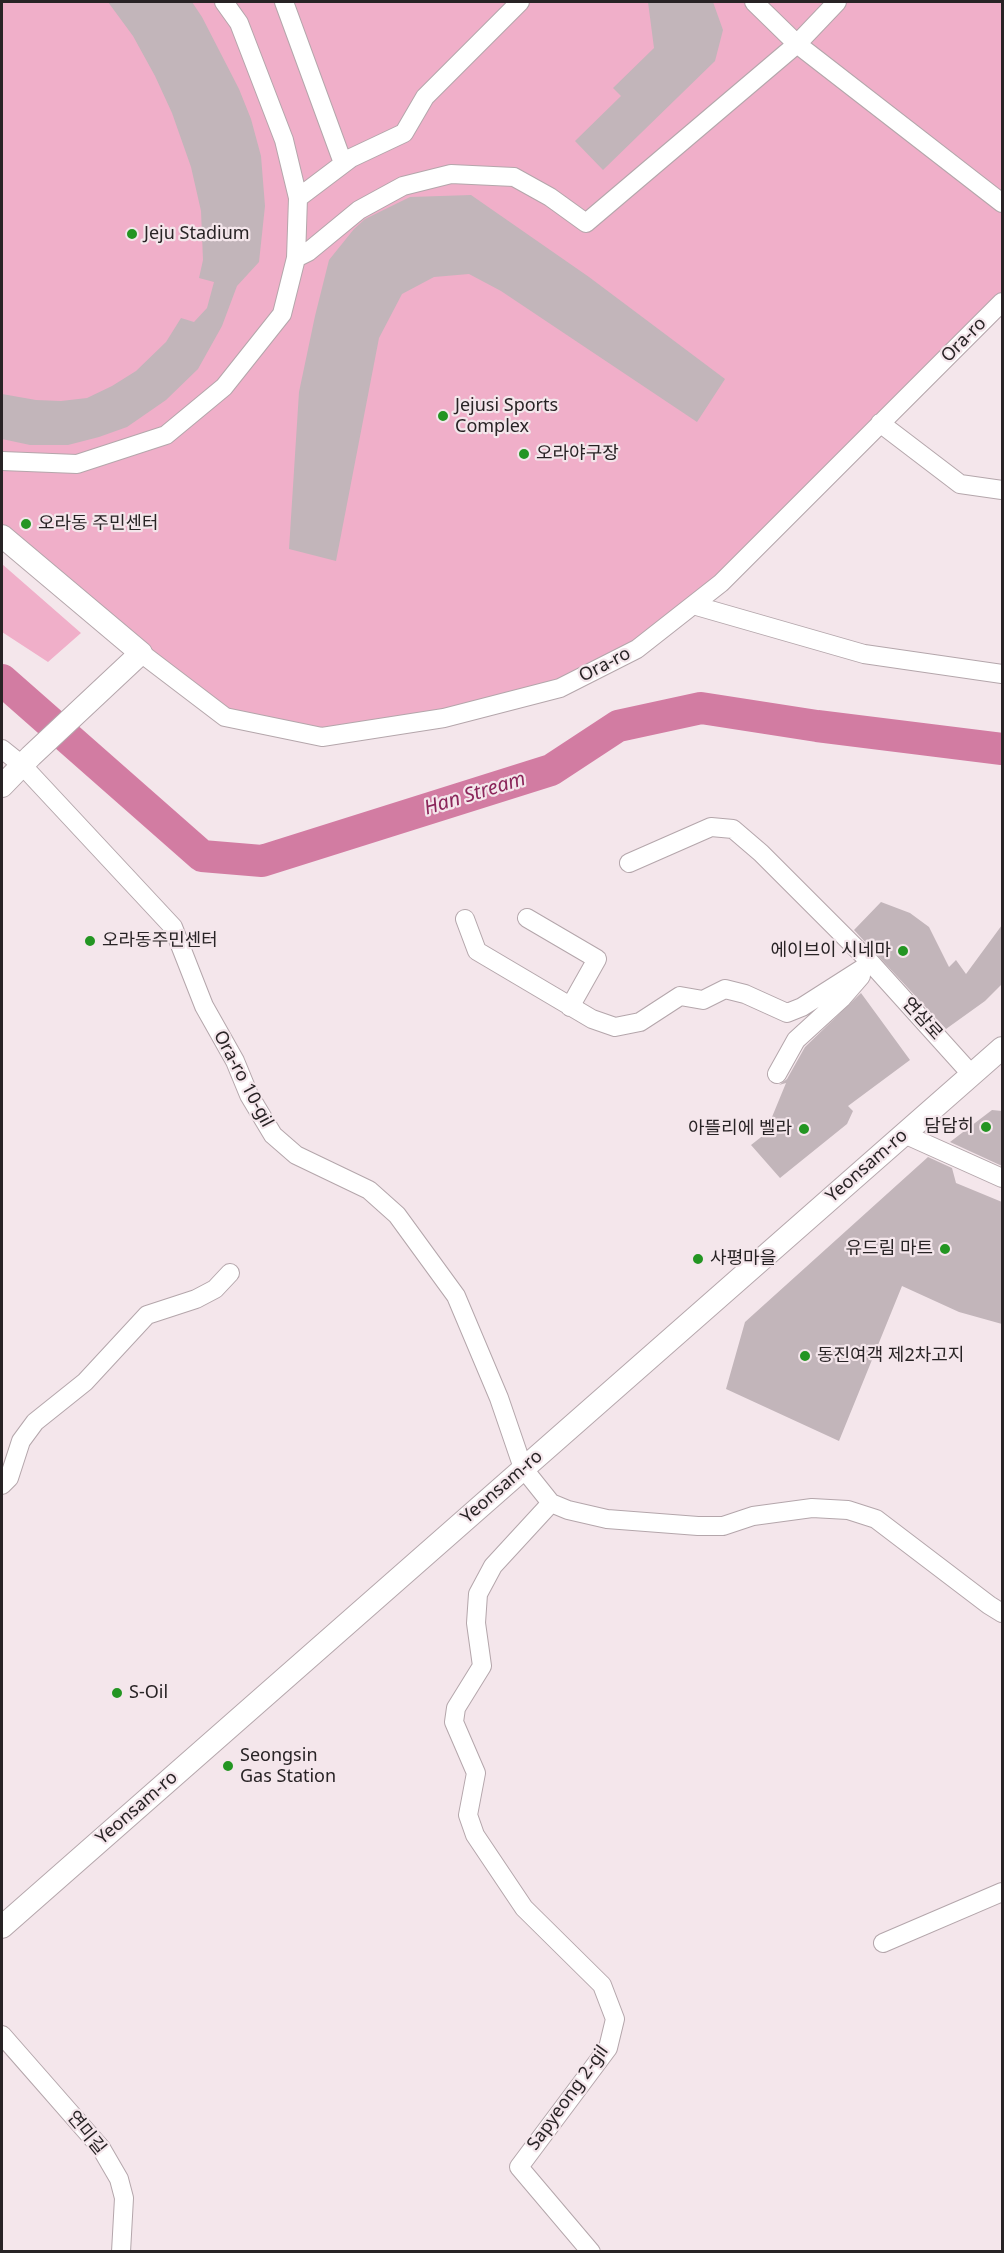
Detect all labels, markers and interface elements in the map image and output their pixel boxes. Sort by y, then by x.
place label: Jeju Stadium [144,223,250,245]
marker: Jeju Stadium [125,227,139,241]
street label: Ora-ro [937,313,991,367]
place label: Jejusi Sports Complex [455,395,558,438]
marker: Jejusi Sports Complex [436,409,450,423]
place label: 오라야구장 [536,443,619,465]
marker: 오라야구장 [517,447,531,461]
place label: 오라동 주민센터 [38,513,159,535]
marker: 오라동 주민센터 [19,517,33,531]
street label: Ora-ro [576,643,634,687]
water label: Han Stream [421,767,529,821]
place label: 오라동주민센터 [102,930,218,952]
marker: 오라동주민센터 [83,934,97,948]
place label: 에이브이 시네마 [770,940,891,962]
marker: 에이브이 시네마 [896,944,910,958]
street label: 연삼로 [897,993,947,1045]
street label: Ora-ro 10-gil [208,1027,278,1131]
place label: 담담히 [924,1116,974,1138]
place label: 아뜰리에 벨라 [688,1118,792,1140]
marker: 담담히 [979,1120,993,1134]
marker: 아뜰리에 벨라 [797,1122,811,1136]
street label: Yeonsam-ro [822,1125,912,1207]
place label: 유드림 마트 [846,1238,933,1260]
marker: 유드림 마트 [938,1242,952,1256]
place label: 사평마을 [710,1248,776,1270]
marker: 사평마을 [691,1252,705,1266]
place label: 동진여객 제2차고지 [817,1345,964,1367]
marker: 동진여객 제2차고지 [798,1349,812,1363]
street label: Yeonsam-ro [457,1446,547,1528]
place label: S-Oil [129,1682,168,1704]
marker: S-Oil [110,1686,124,1700]
place label: Seongsin Gas Station [240,1745,336,1788]
marker: Seongsin Gas Station [221,1759,235,1773]
street label: Yeonsam-ro [92,1767,182,1849]
street label: Sapyeong 2-gil [523,2041,613,2155]
street label: 연미길 [62,2107,110,2159]

